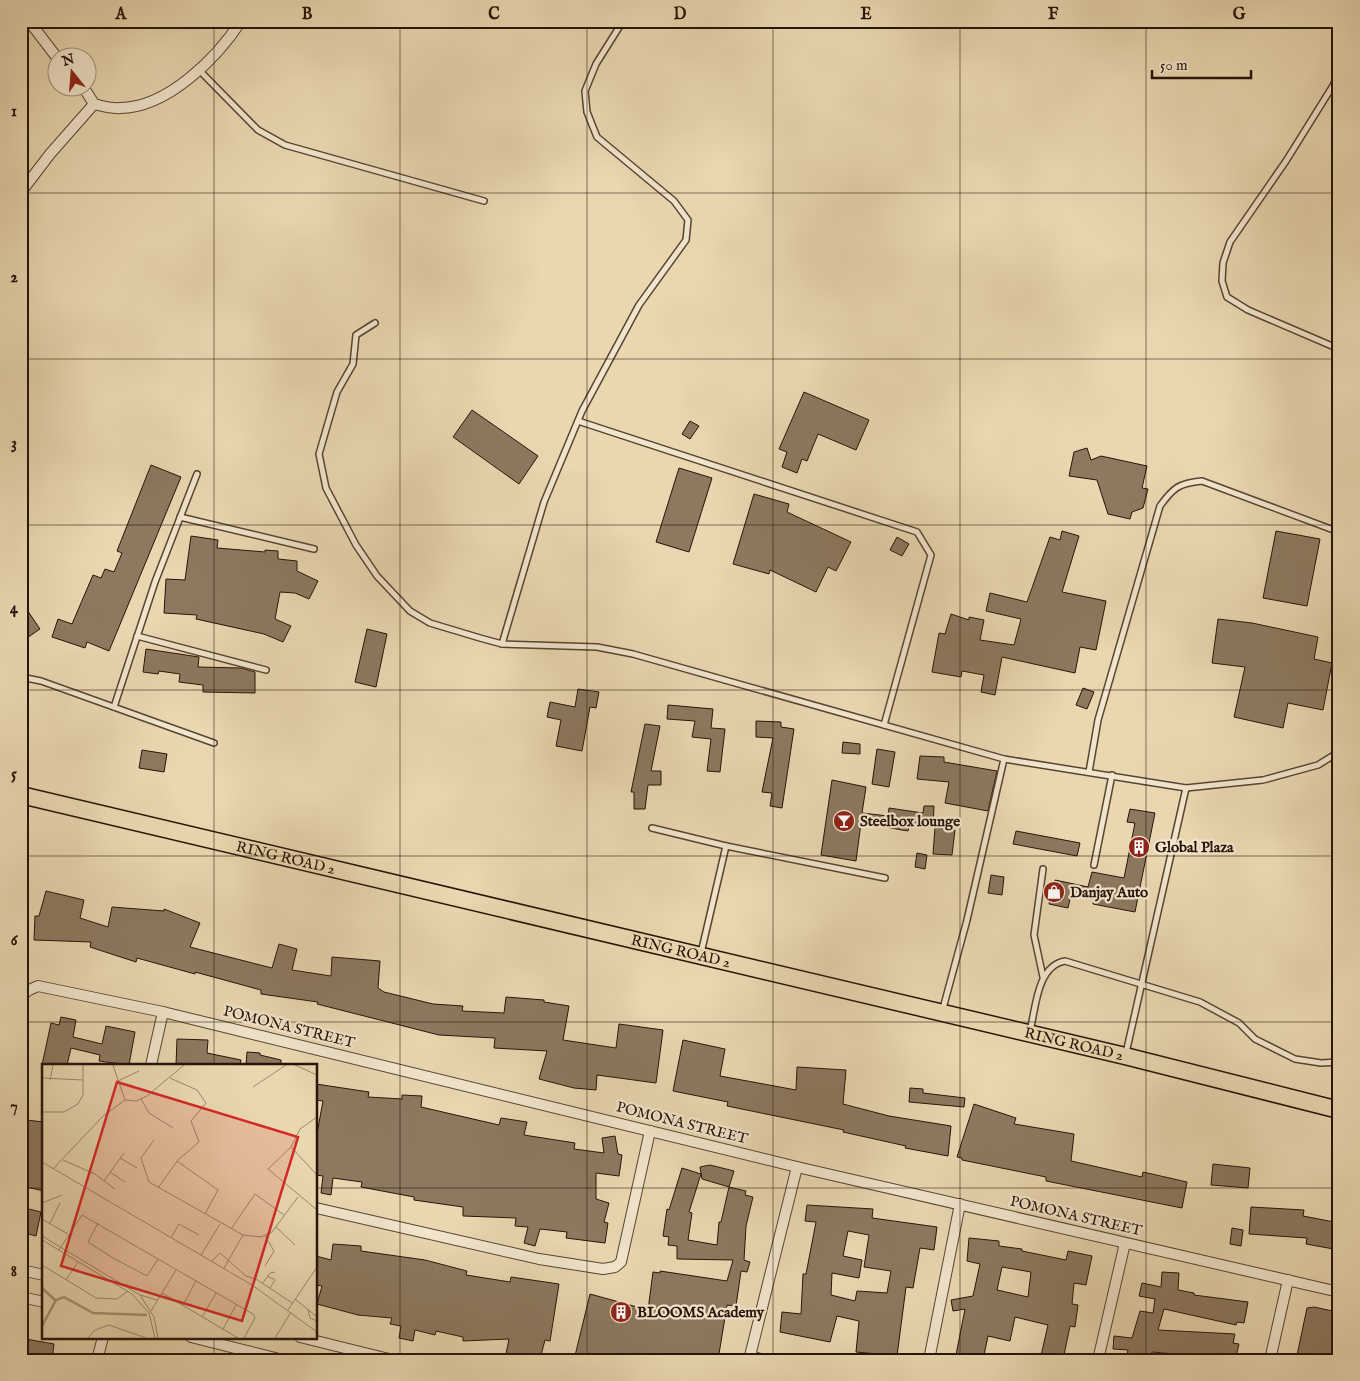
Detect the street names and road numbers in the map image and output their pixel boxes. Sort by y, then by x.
street label: RING ROAD 2 [234,837,337,879]
street label: RING ROAD 2 [629,930,732,972]
street label: POMONA STREET [221,1001,357,1053]
street label: RING ROAD 2 [1022,1023,1126,1065]
street label: POMONA STREET [614,1097,750,1149]
street label: POMONA STREET [1008,1192,1144,1240]

